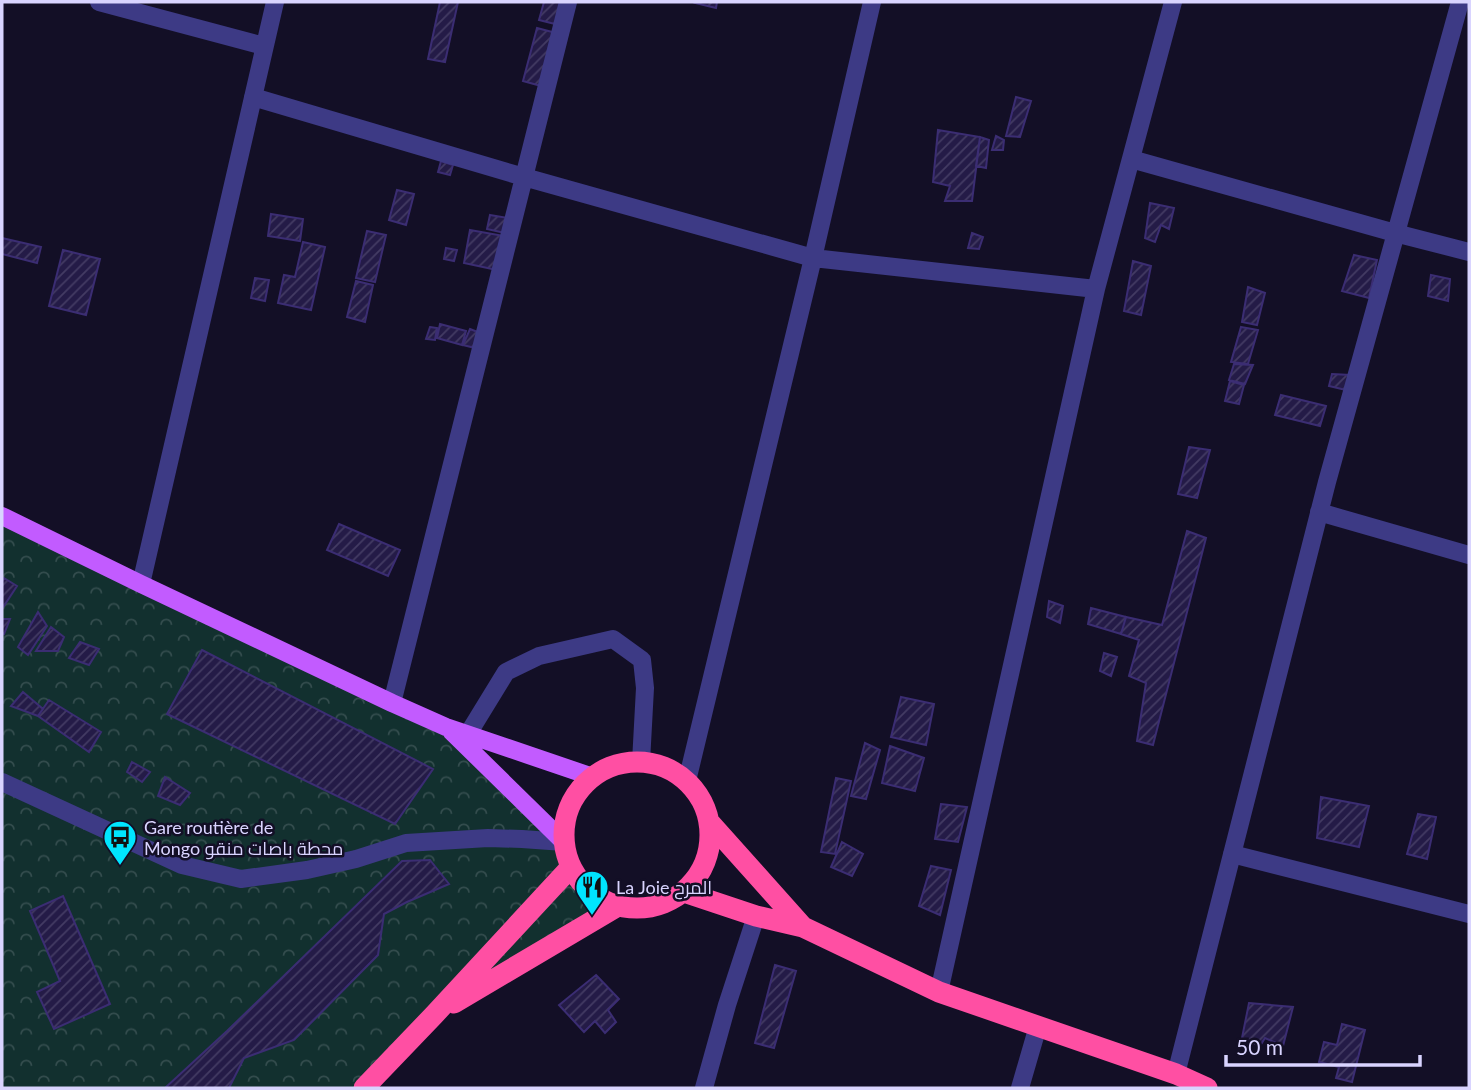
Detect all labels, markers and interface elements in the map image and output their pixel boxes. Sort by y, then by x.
place label: Gare routière de Mongo محطة باصات منقو [144,816,343,860]
bus stop icon: Gare routière de Mongo محطة باصات منقو [101,818,139,867]
restaurant icon: La Joie المرح [573,868,611,917]
place label: La Joie المرح [616,876,712,900]
scale bar [1226,1024,1420,1068]
text: 50 m [1236,1034,1283,1059]

